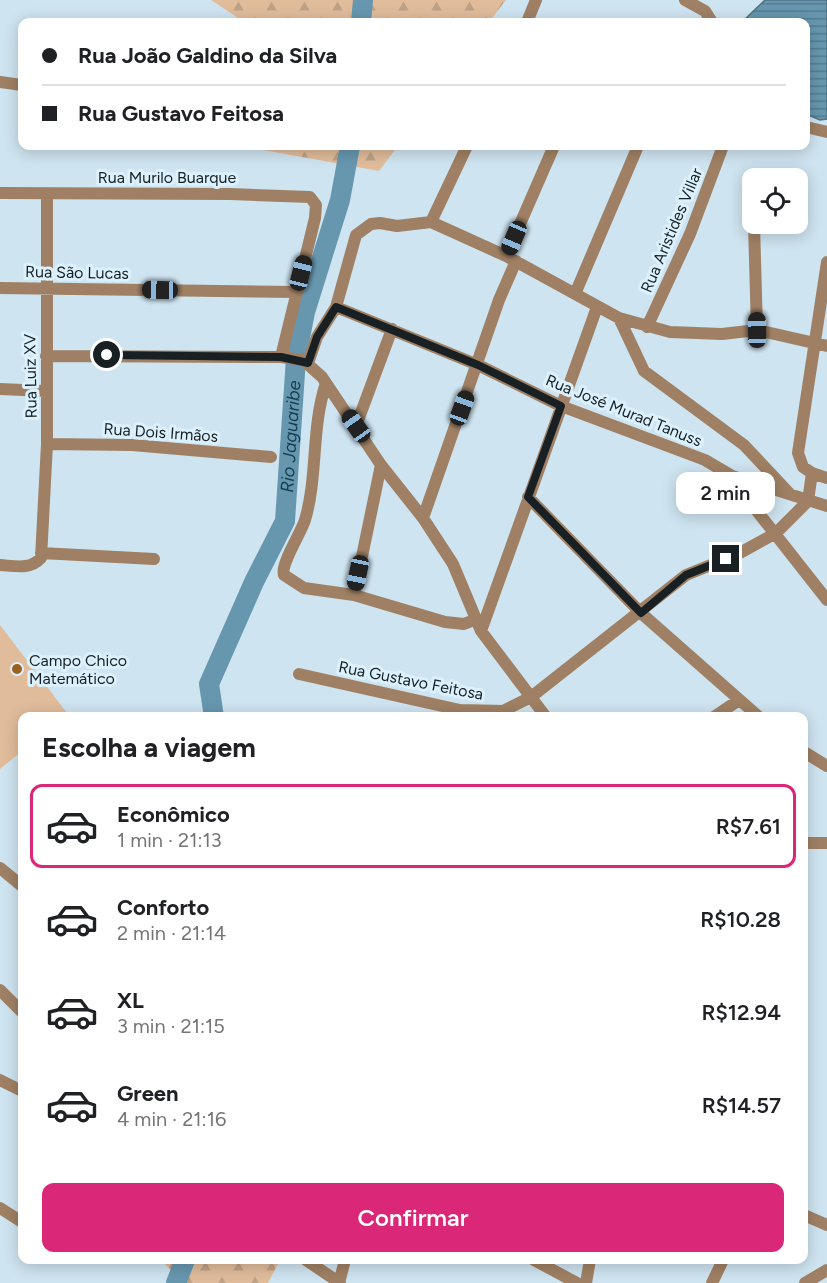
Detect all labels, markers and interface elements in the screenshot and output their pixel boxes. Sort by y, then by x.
text: Rua João Galdino da Silva [78,42,337,69]
text: Rua Gustavo Feitosa [78,100,284,127]
street label: Rua Aristides Villar [637,165,706,295]
street label: Rua Murilo Buarque [98,168,237,187]
map controls [742,168,808,234]
button: locate [742,168,808,234]
car [499,218,529,258]
car [288,253,314,293]
street label: Rua São Lucas [25,262,129,283]
car [142,281,178,299]
car [748,312,766,348]
street label: Rua Luiz XV [20,333,41,419]
route start [93,341,120,368]
street label: Rua José Murad Tanuss [543,370,705,451]
water label: Rio Jaguaribe [276,380,305,493]
car [447,388,477,428]
car [338,406,374,446]
street label: Rua Dois Irmãos [103,419,219,446]
callout: 2 min [676,472,776,514]
text: 2 min [701,481,750,505]
route end [712,545,739,572]
car [345,554,371,592]
place label: Campo Chico Matemático [29,651,127,688]
street label: Rua Gustavo Feitosa [337,657,485,704]
marker: Campo Chico Matemático [10,662,24,676]
text: Escolha a viagem [42,731,256,764]
icon: car [45,799,99,853]
text: Econômico [117,801,230,828]
text: R$7.61 [716,813,781,840]
text: 1 min · 21:13 [117,828,222,852]
icon: car [45,892,99,946]
text: Conforto [117,894,209,921]
text: R$10.28 [700,906,781,933]
text: 2 min · 21:14 [117,921,226,945]
icon: car [45,985,99,1039]
text: XL [117,987,144,1014]
text: R$12.94 [701,999,781,1026]
text: 3 min · 21:15 [117,1014,225,1038]
icon: car [45,1078,99,1132]
text: Green [117,1080,179,1107]
text: R$14.57 [702,1092,781,1119]
text: 4 min · 21:16 [117,1107,226,1131]
button: Confirmar [42,1183,784,1252]

